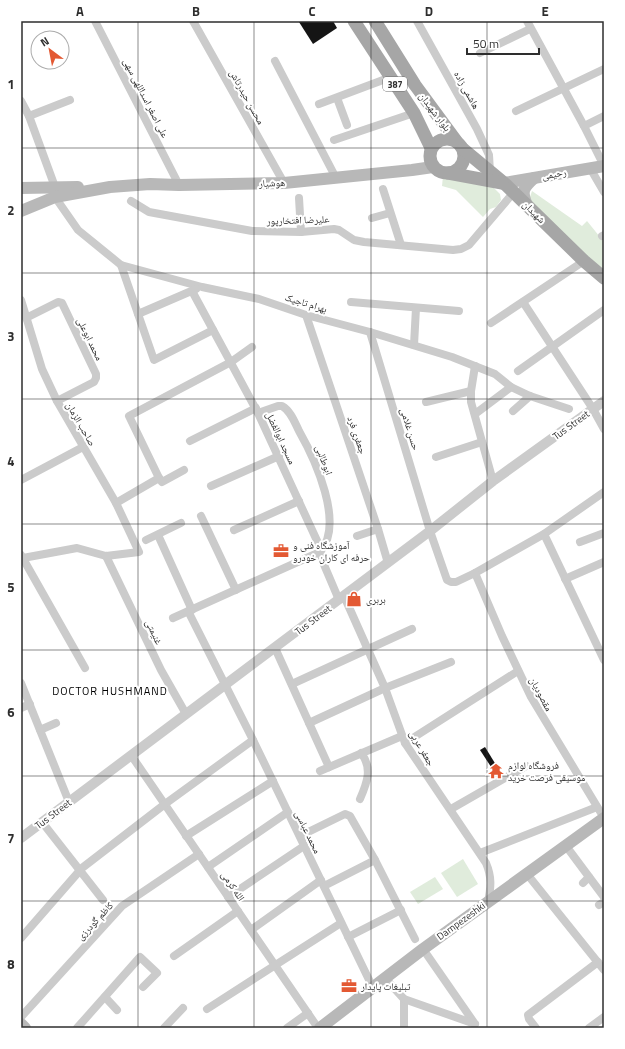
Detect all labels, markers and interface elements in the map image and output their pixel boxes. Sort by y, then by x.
text: A [76,1,84,21]
text: B [192,1,200,21]
text: C [308,1,316,21]
text: D [425,1,433,21]
text: E [541,1,549,21]
north arrow [30,30,70,70]
scale bar [467,30,539,56]
text: N [37,33,52,50]
text: 50 m [473,34,499,53]
street label: علی اصغر اسداللهی سهی [119,55,173,141]
street label: محسن حیدرتاش [226,67,268,127]
street label: هاشمی زاده [450,68,484,112]
text: 1 [7,74,15,94]
road number: 387 [383,77,407,91]
street label: بلوار شهیدان [415,89,455,135]
street label: رحیمی [540,164,568,184]
street label: هوشیار [258,175,285,191]
street label: شهیدان [519,197,549,227]
text: 2 [7,200,15,220]
street label: علیرضا افتخارپور [265,211,330,229]
street label: بهرام تاجیک [283,289,329,317]
street label: محمد ابوعلی [73,315,107,364]
text: 3 [7,326,15,346]
street label: صاحب الزمان [62,399,100,449]
street label: حسن غلامی [396,406,424,453]
street label: Tus Street [549,406,593,444]
street label: مسجد ابوالفضل [262,409,300,467]
street label: جعفری فرد [344,414,371,457]
street label: ابوطالبی [311,443,337,477]
text: 4 [7,451,15,471]
place label: آموزشگاه فنی و حرفه ای کاران خودرو [293,538,370,565]
office icon: آموزشگاه فنی و حرفه ای کاران خودرو [272,542,290,560]
text: 5 [7,577,15,597]
shop icon: بربری [345,590,363,608]
place label: بربری [366,592,386,607]
street label: Tus Street [292,601,335,639]
street label: غنیمتی [142,617,166,647]
street label: مقصودیان [526,674,556,714]
district label: DOCTOR HUSHMAND [52,683,168,699]
text: 6 [7,702,15,722]
street label: جعفر عربی [405,727,439,769]
place label: فروشگاه لوازم موسیقی فرصت خرید [508,758,586,785]
temple icon: فروشگاه لوازم موسیقی فرصت خرید [487,762,505,780]
street label: Tus Street [32,795,75,833]
street label: محمد عباسی [291,808,325,856]
text: 7 [7,828,15,848]
street label: الله کرمی [217,868,249,904]
street label: کاظم گودرزی [73,898,117,944]
street label: Dampezeshki [434,898,488,944]
text: 8 [7,954,15,974]
office icon: تبلیغات پایدار [340,977,358,995]
place label: تبلیغات پایدار [360,979,410,994]

